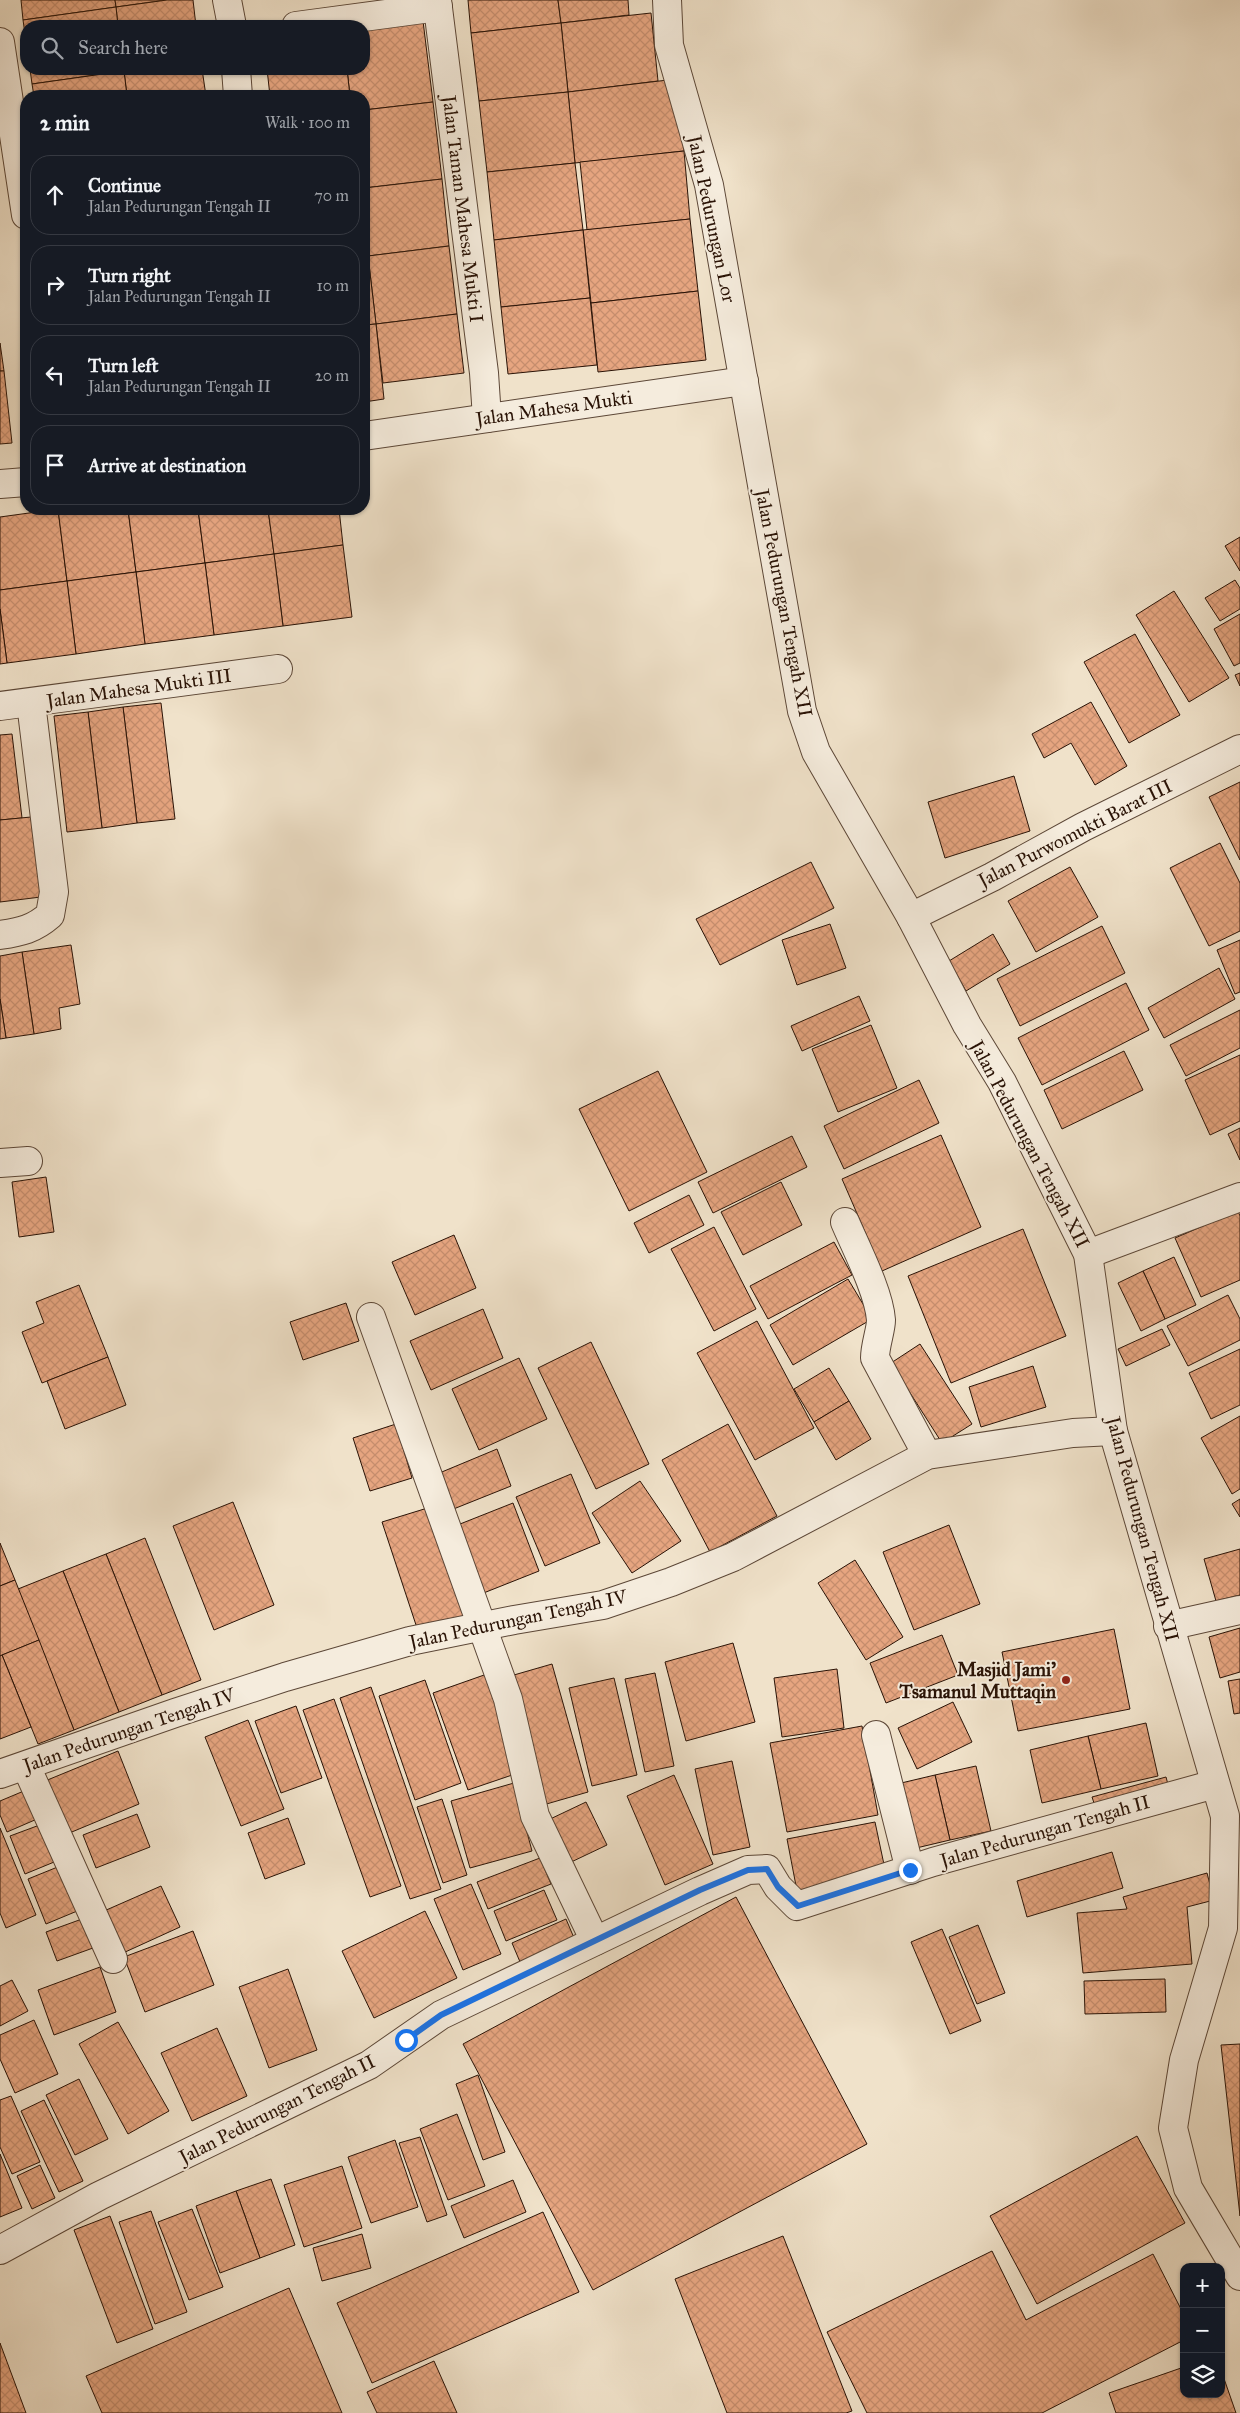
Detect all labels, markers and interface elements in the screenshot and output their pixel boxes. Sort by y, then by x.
search box [20,20,370,75]
icon: search [38,34,66,62]
text: Search here [78,36,168,59]
street label: Jalan Taman Mahesa Mukti I [436,92,488,324]
text: 2 min [40,110,90,136]
text: Walk · 100 m [265,113,350,132]
street label: Jalan Pedurungan Lor [682,131,741,306]
text: Continue [88,174,161,197]
icon: ahead [41,181,69,209]
text: 70 m [314,186,349,205]
text: Jalan Pedurungan Tengah II [88,197,271,216]
text: Turn right [88,264,171,287]
icon: right [41,271,69,299]
text: 10 m [317,276,349,295]
text: Jalan Pedurungan Tengah II [88,287,271,306]
text: Turn left [88,354,158,377]
icon: left [41,361,69,389]
text: 20 m [315,366,349,385]
text: Jalan Pedurungan Tengah II [88,377,271,396]
street label: Jalan Mahesa Mukti [472,386,634,432]
icon: arrive [41,451,69,479]
text: Arrive at destination [88,454,246,477]
street label: Jalan Pedurungan Tengah XII [749,485,817,719]
street label: Jalan Mahesa Mukti III [43,664,233,714]
street label: Jalan Purwomukti Barat III [972,774,1176,894]
street label: Jalan Pedurungan Tengah XII [964,1034,1095,1252]
street label: Jalan Pedurungan Tengah XII [1100,1412,1184,1644]
street label: Jalan Pedurungan Tengah IV [405,1584,630,1655]
place label: Masjid Jami' Tsamanul Muttaqin [898,1658,1057,1704]
marker: Masjid Jami' Tsamanul Muttaqin [1060,1674,1072,1686]
street label: Jalan Pedurungan Tengah IV [18,1683,239,1779]
street label: Jalan Pedurungan Tengah II [936,1790,1153,1873]
route end [899,1859,922,1882]
route start [395,2029,418,2052]
street label: Jalan Pedurungan Tengah II [173,2049,379,2170]
map controls [1180,2263,1225,2398]
button: + [1180,2263,1225,2308]
button: − [1180,2308,1225,2353]
button: layers [1180,2353,1225,2398]

